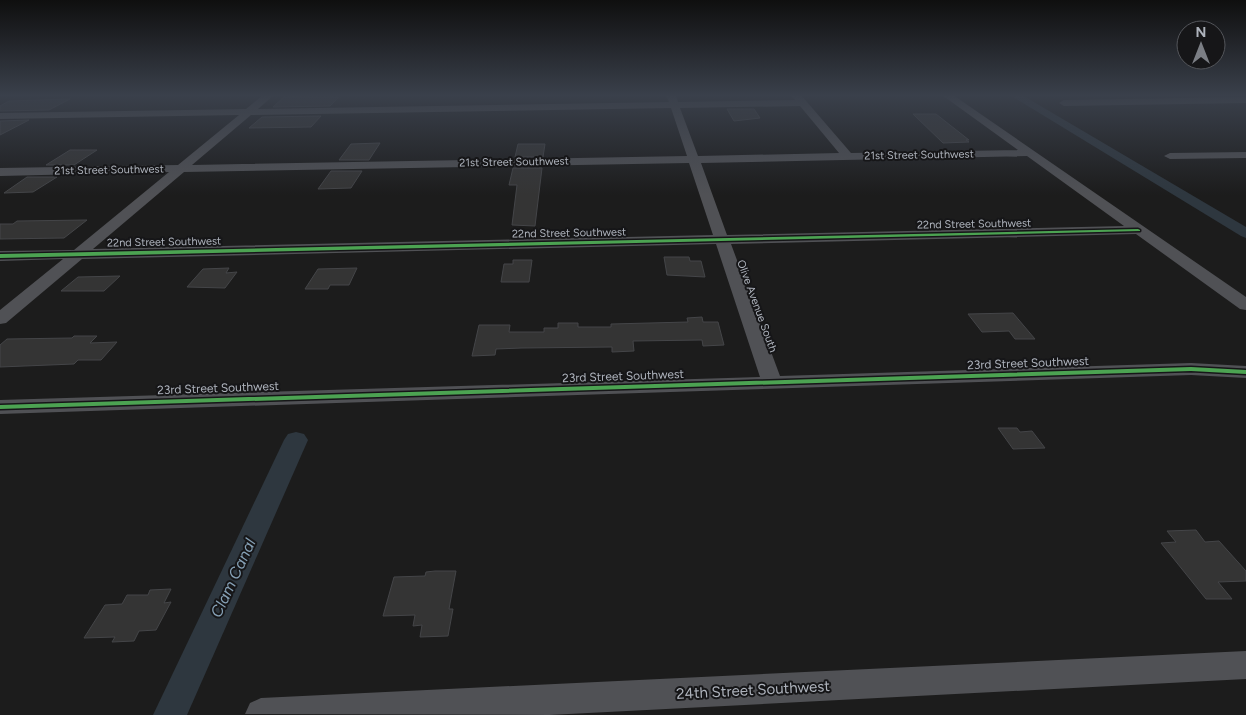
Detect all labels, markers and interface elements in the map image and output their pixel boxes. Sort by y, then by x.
north arrow [1176,20,1226,70]
text: N [1196,24,1206,41]
street label: 21st Street Southwest [864,148,974,162]
street label: 21st Street Southwest [459,155,569,169]
street label: 21st Street Southwest [54,163,164,177]
street label: 22nd Street Southwest [917,217,1031,231]
street label: 22nd Street Southwest [512,226,626,240]
street label: 22nd Street Southwest [107,235,221,249]
street label: Olive Avenue South [734,258,780,354]
street label: 23rd Street Southwest [967,354,1090,372]
street label: 23rd Street Southwest [562,367,685,385]
street label: 23rd Street Southwest [157,379,280,397]
water label: Clam Canal [206,535,260,620]
street label: 24th Street Southwest [676,677,831,703]

